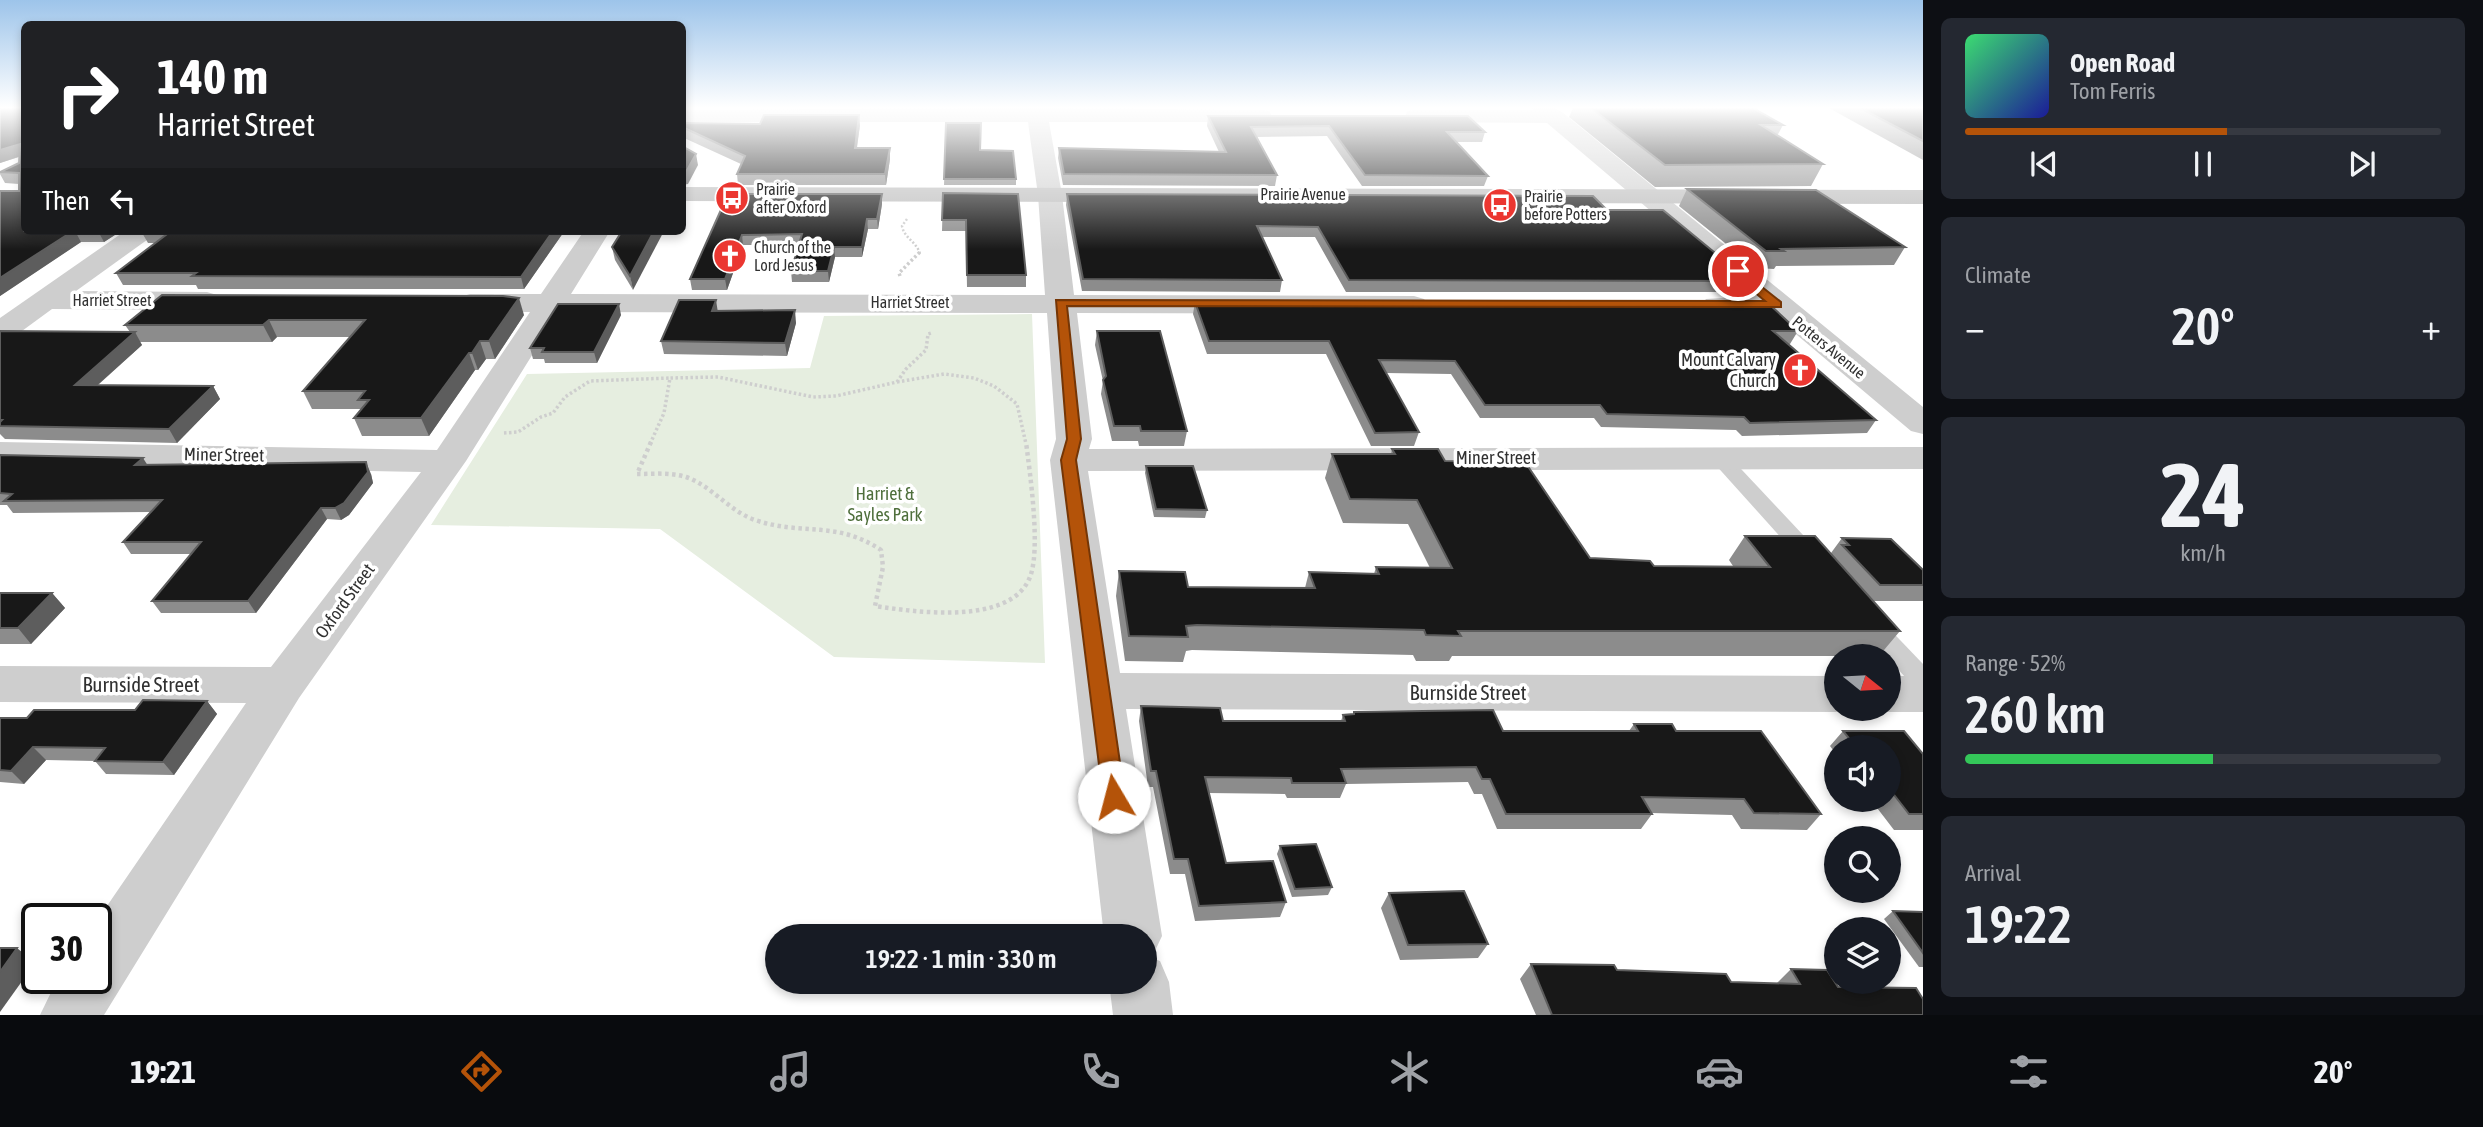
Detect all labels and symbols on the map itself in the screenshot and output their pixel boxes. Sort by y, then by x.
bus stop icon: Prairie after Oxford [713,179,751,217]
place label: Prairie after Oxford [756,180,827,216]
street label: Prairie Avenue [1260,185,1346,203]
bus stop icon: Prairie before Potters [1481,186,1519,224]
place label: Prairie before Potters [1524,187,1607,223]
church icon: Church of the Lord Jesus [711,237,749,275]
place label: Church of the Lord Jesus [754,238,831,274]
pin [1708,241,1768,301]
street label: Harriet Street [72,291,152,309]
street label: Harriet Street [870,293,950,311]
street label: Potters Avenue [1789,312,1869,382]
place label: Mount Calvary Church [1681,349,1776,391]
church icon: Mount Calvary Church [1781,351,1819,389]
street label: Miner Street [184,443,264,466]
street label: Miner Street [1456,447,1536,468]
park label: Harriet & Sayles Park [848,483,923,525]
street label: Oxford Street [311,559,379,642]
north arrow [1824,644,1900,721]
street label: Burnside Street [82,672,200,696]
street label: Burnside Street [1409,680,1527,704]
position arrow [1077,760,1151,834]
speed limit sign: 30 [21,903,112,994]

